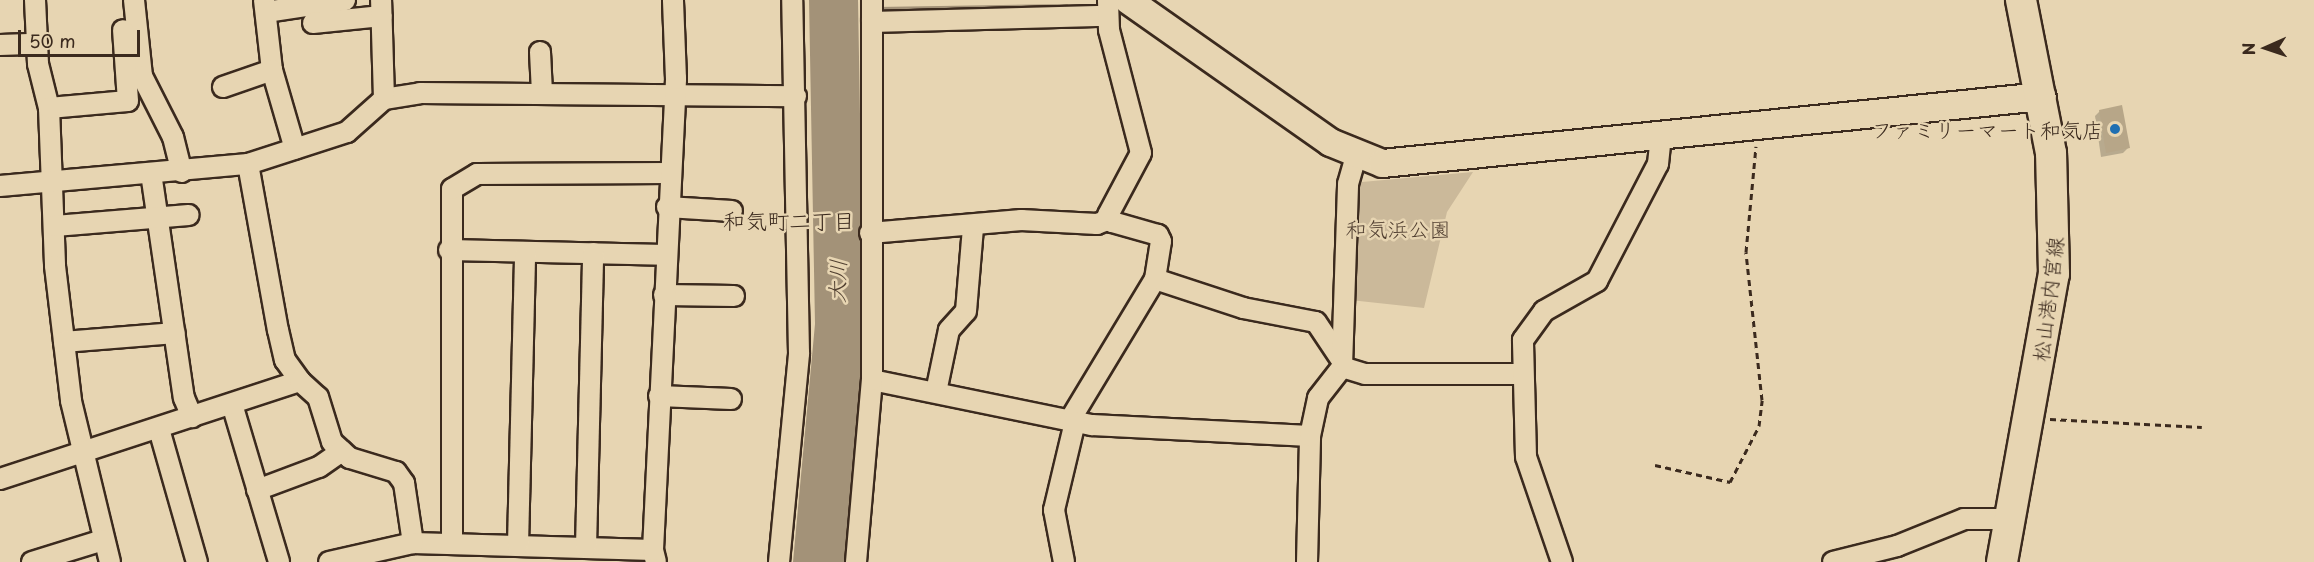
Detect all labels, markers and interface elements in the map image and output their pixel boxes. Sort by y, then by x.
scale bar [21,18,142,56]
north arrow [2236,18,2296,78]
text: 50 m [29,27,76,54]
text: N [2236,42,2260,56]
place label: ファミリーマート和気店 [1872,116,2103,142]
marker: ファミリーマート和気店 [2108,122,2122,136]
district label: 和気町二丁目 [723,207,855,233]
park label: 和気浜公園 [1346,215,1450,241]
street label: 松山港内宮線 [2027,235,2067,363]
water label: 大川 [822,259,850,303]

